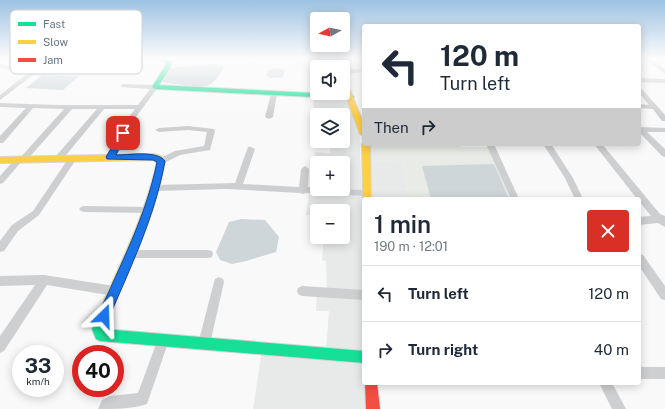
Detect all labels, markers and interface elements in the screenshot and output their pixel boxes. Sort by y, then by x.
legend [10,10,142,74]
north arrow [310,12,350,52]
map controls [310,12,350,244]
text: Fast [43,18,65,30]
text: Slow [43,36,69,48]
text: 120 m [440,39,519,72]
icon: left [374,40,426,92]
text: Jam [43,54,63,66]
button: sound [310,60,350,100]
text: Turn left [440,73,510,94]
button: layers [310,108,350,148]
pin [106,116,140,150]
icon: right [417,116,439,138]
text: Then [374,119,409,136]
icon: arrive [112,122,134,144]
button: + [310,156,350,196]
button: − [310,204,350,244]
text: 1 min [374,210,431,238]
button: close [587,210,629,252]
text: 190 m · 12:01 [374,239,448,254]
icon: left [374,283,396,305]
text: Turn left [408,285,469,302]
text: 120 m [588,285,629,302]
position arrow [83,295,125,337]
icon: right [374,339,396,361]
text: Turn right [408,341,478,358]
text: 40 m [594,341,629,358]
speed limit sign: 40 [72,345,124,397]
text: 33 [25,354,51,378]
text: km/h [26,375,50,387]

